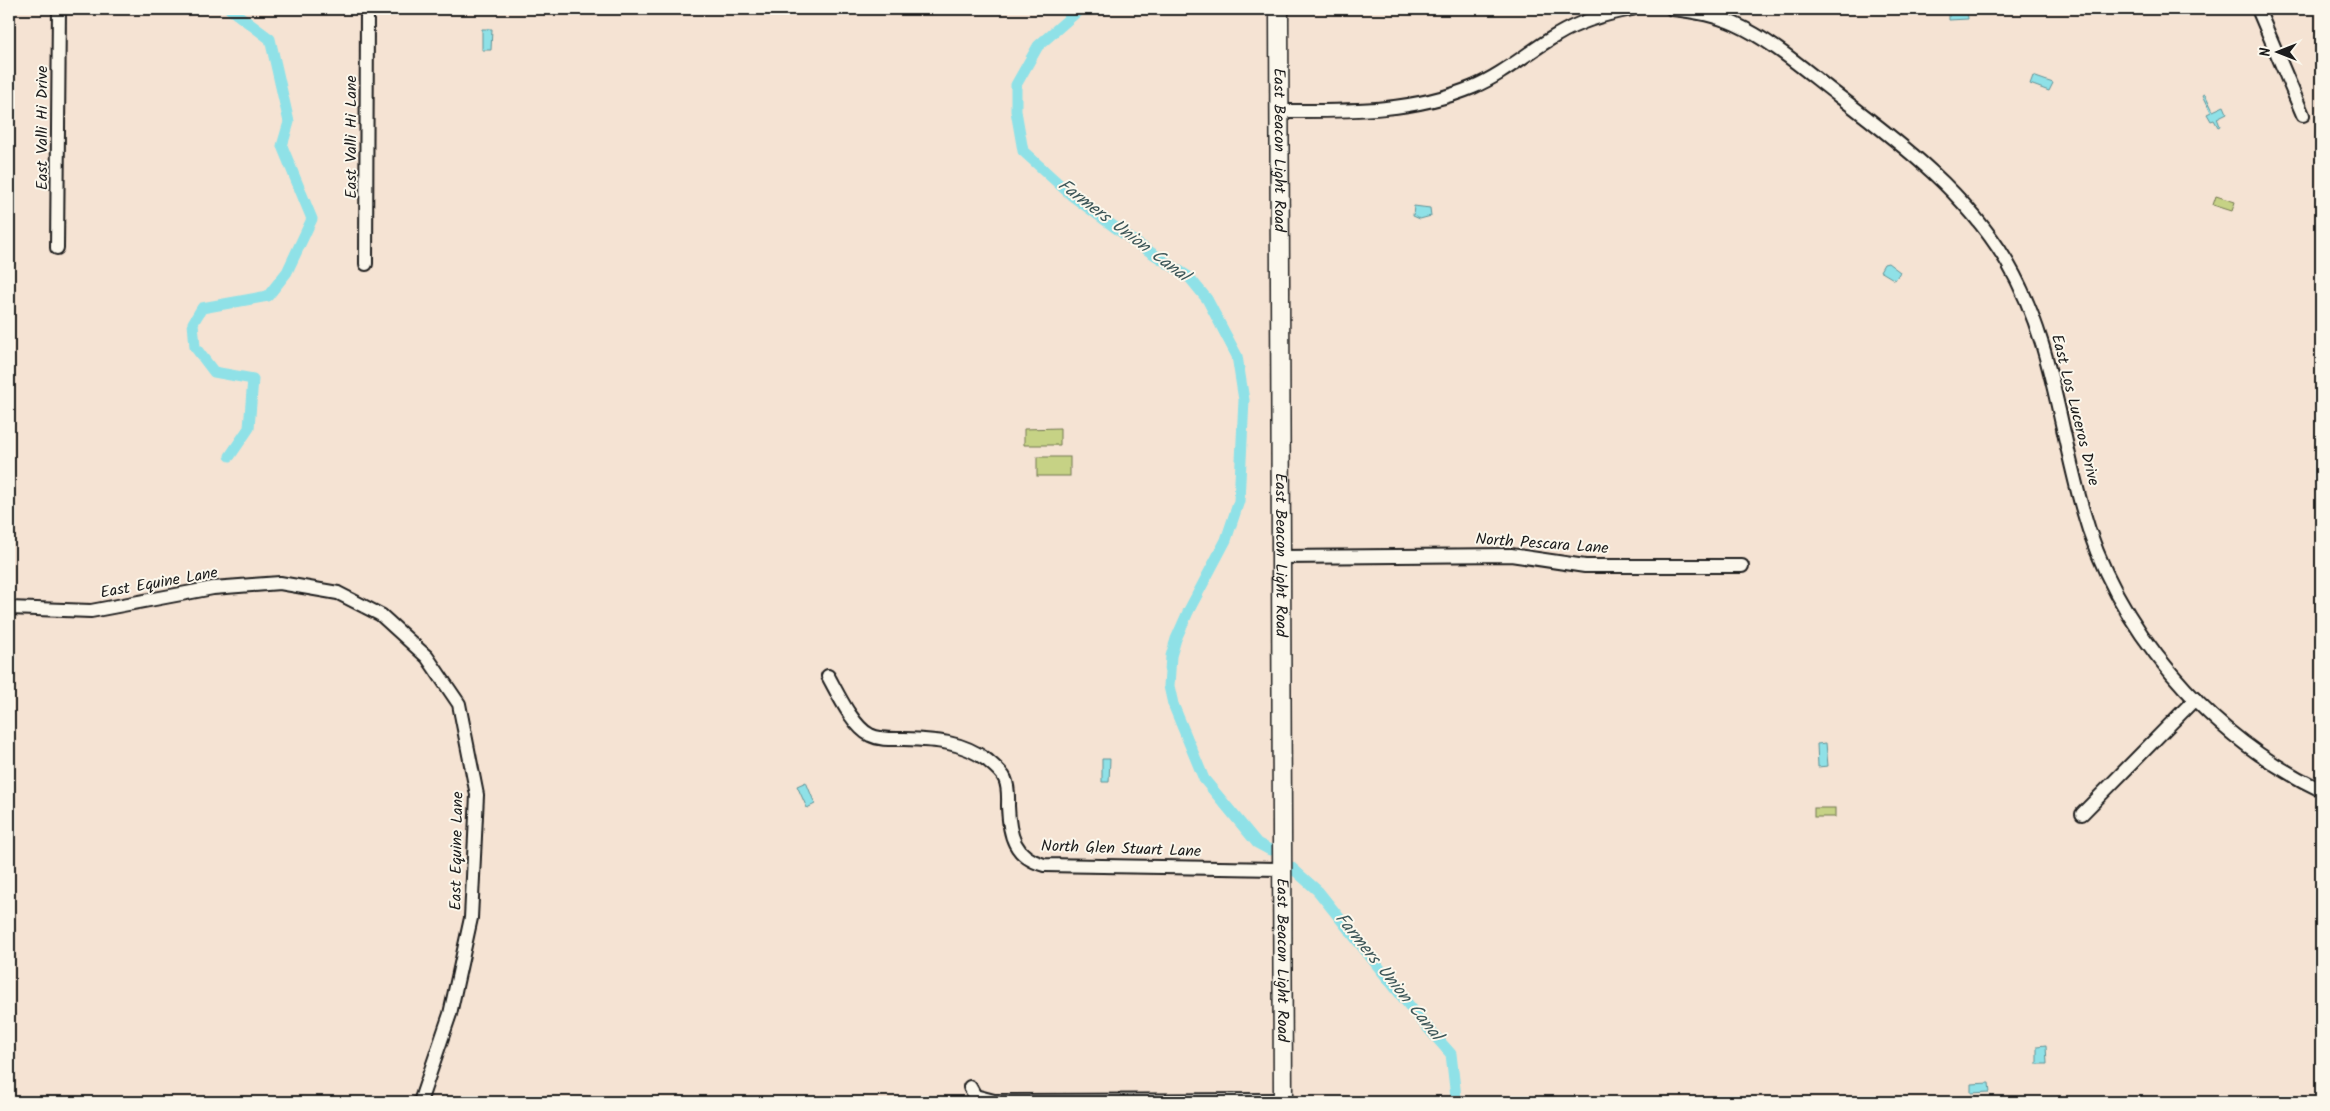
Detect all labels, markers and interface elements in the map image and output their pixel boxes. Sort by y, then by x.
north arrow [2252,28,2302,78]
text: N [2255,47,2277,56]
street label: East Valli Hi Drive [30,66,55,190]
street label: East Beacon Light Road [1267,68,1292,233]
street label: East Valli Hi Lane [339,75,364,199]
water label: Farmers Union Canal [1051,172,1198,292]
street label: East Los Luceros Drive [2044,332,2106,488]
street label: East Beacon Light Road [1268,473,1294,638]
street label: North Pescara Lane [1475,527,1609,561]
street label: East Equine Lane [98,560,220,606]
street label: East Equine Lane [443,791,471,911]
street label: North Glen Stuart Lane [1041,834,1201,864]
street label: East Beacon Light Road [1270,878,1295,1043]
water label: Farmers Union Canal [1327,906,1451,1050]

